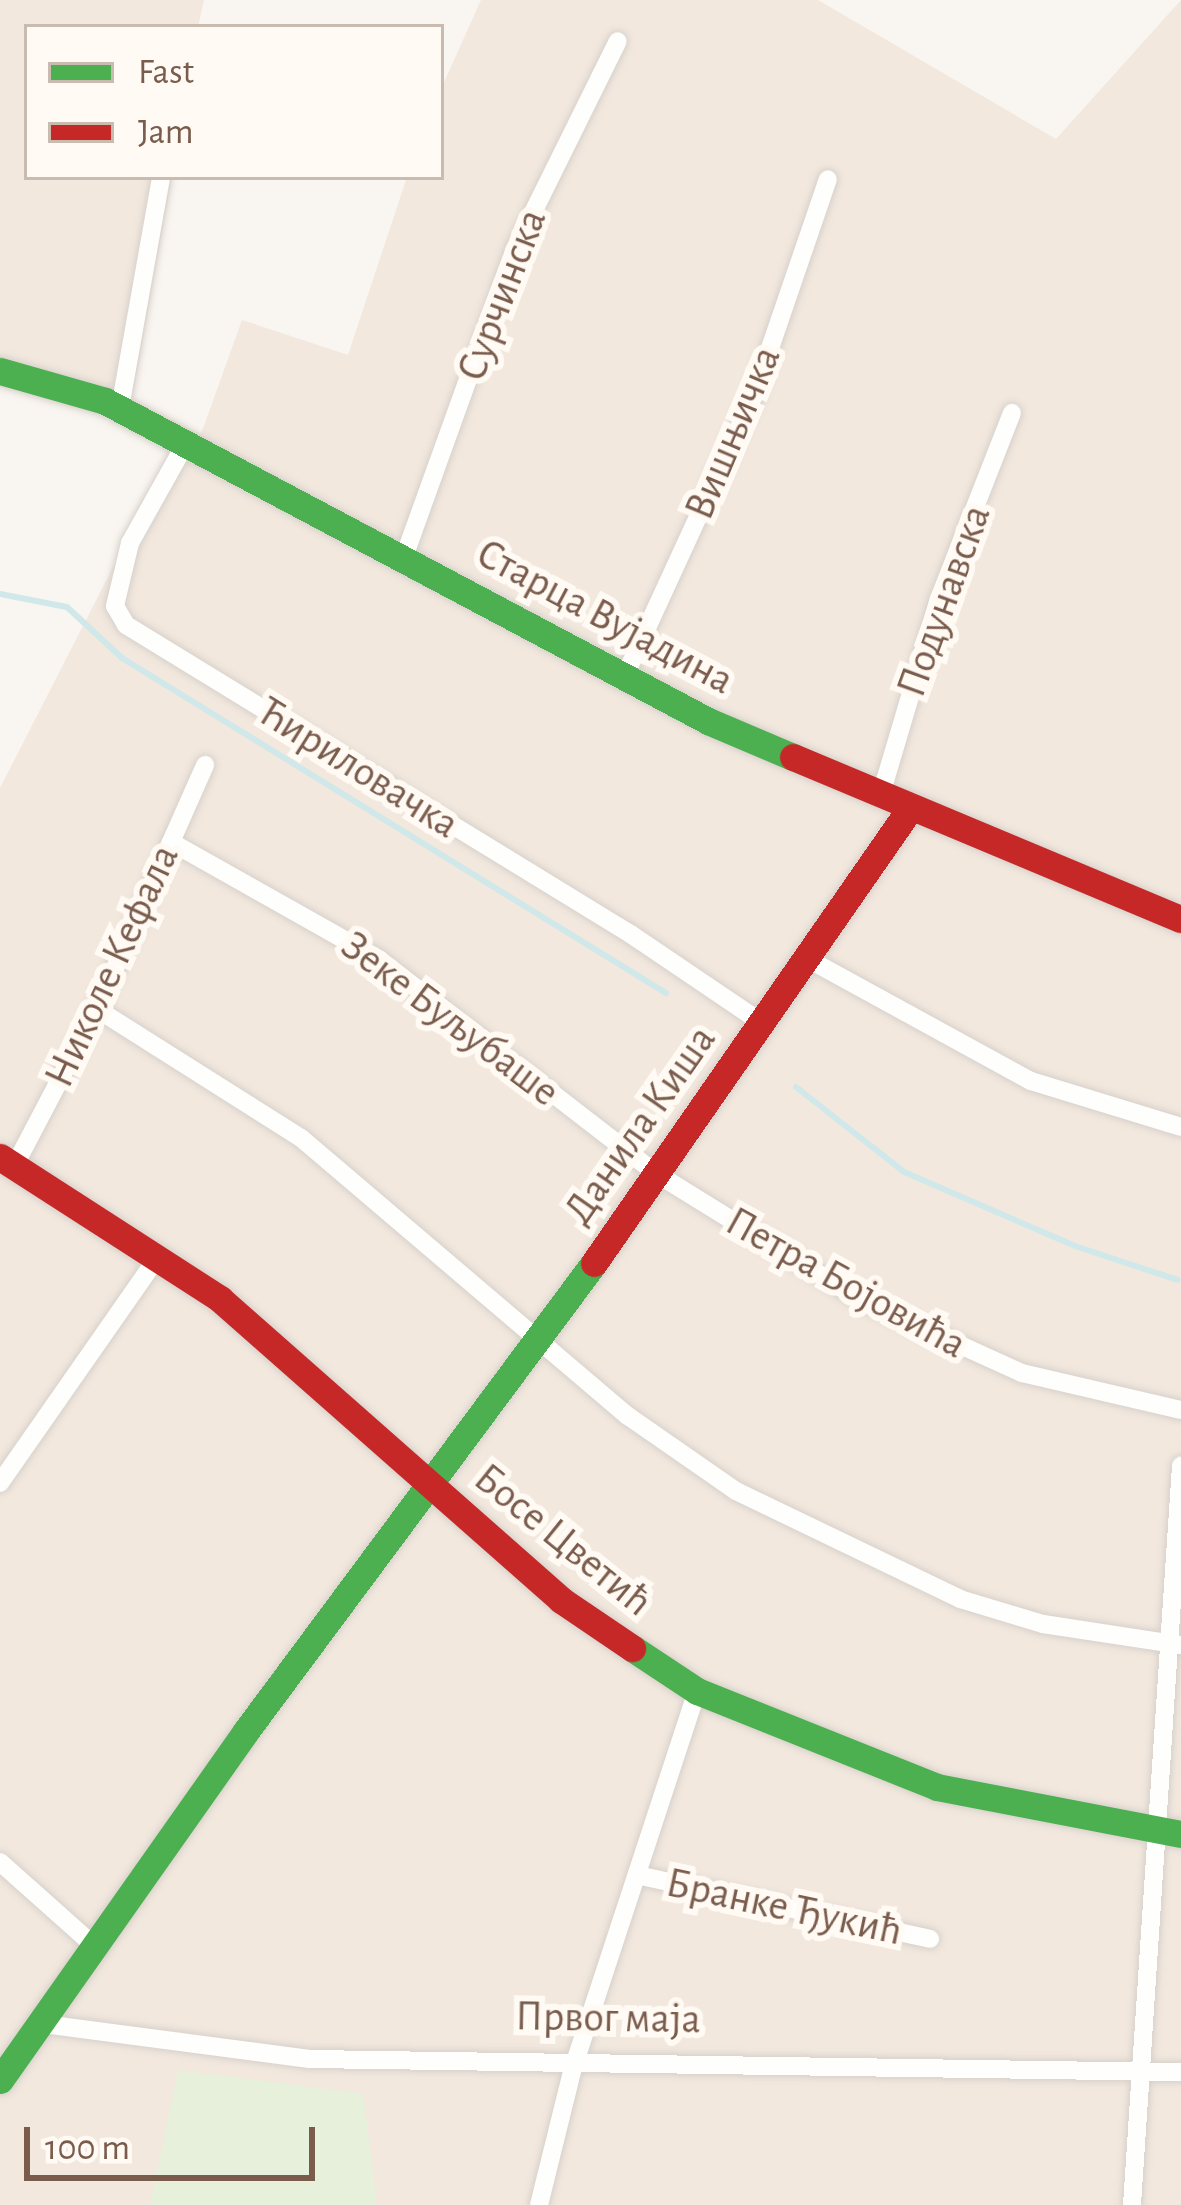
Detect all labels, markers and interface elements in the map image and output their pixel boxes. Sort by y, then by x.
legend [24,24,444,180]
text: Fast [138,54,194,90]
text: Jam [138,114,194,150]
street label: Сурчинска [446,202,558,388]
street label: Вишњичка [674,339,792,527]
street label: Подунавска [886,498,1002,704]
street label: Старца Вујадина [468,528,742,706]
street label: Ћириловачка [248,686,468,850]
street label: Николе Кефала [34,837,190,1095]
street label: Зеке Буљубаше [331,921,569,1117]
street label: Данила Киша [553,1016,727,1234]
street label: Петра Бојовића [717,1196,975,1370]
street label: Босе Цветић [464,1453,662,1627]
street label: Бранке Ђукић [662,1857,906,1957]
street label: Првог маја [515,1991,701,2045]
scale bar [30,2103,321,2177]
text: 100 m [45,2130,130,2166]

